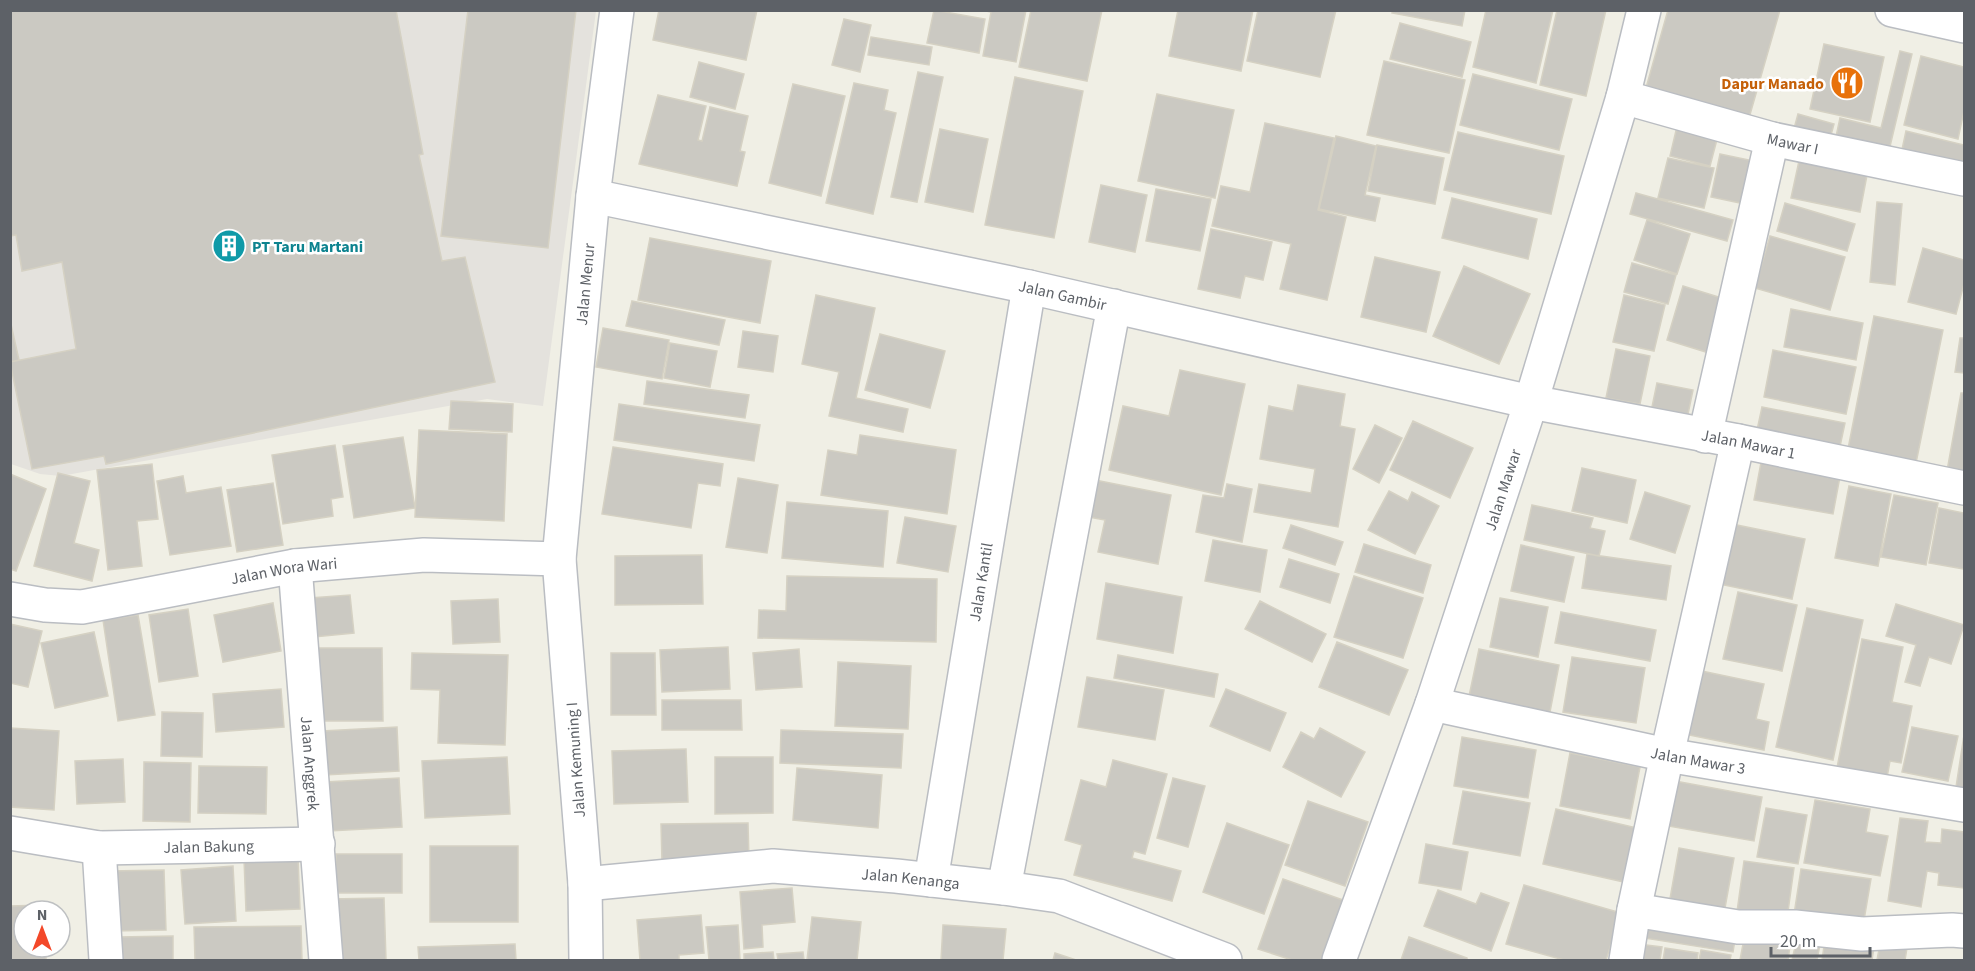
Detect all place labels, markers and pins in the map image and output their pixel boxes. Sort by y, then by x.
restaurant icon: Dapur Manado [1829,65,1865,101]
place label: Dapur Manado [1721,73,1824,95]
building icon: PT Taru Martani [211,228,247,264]
place label: PT Taru Martani [252,236,363,258]

